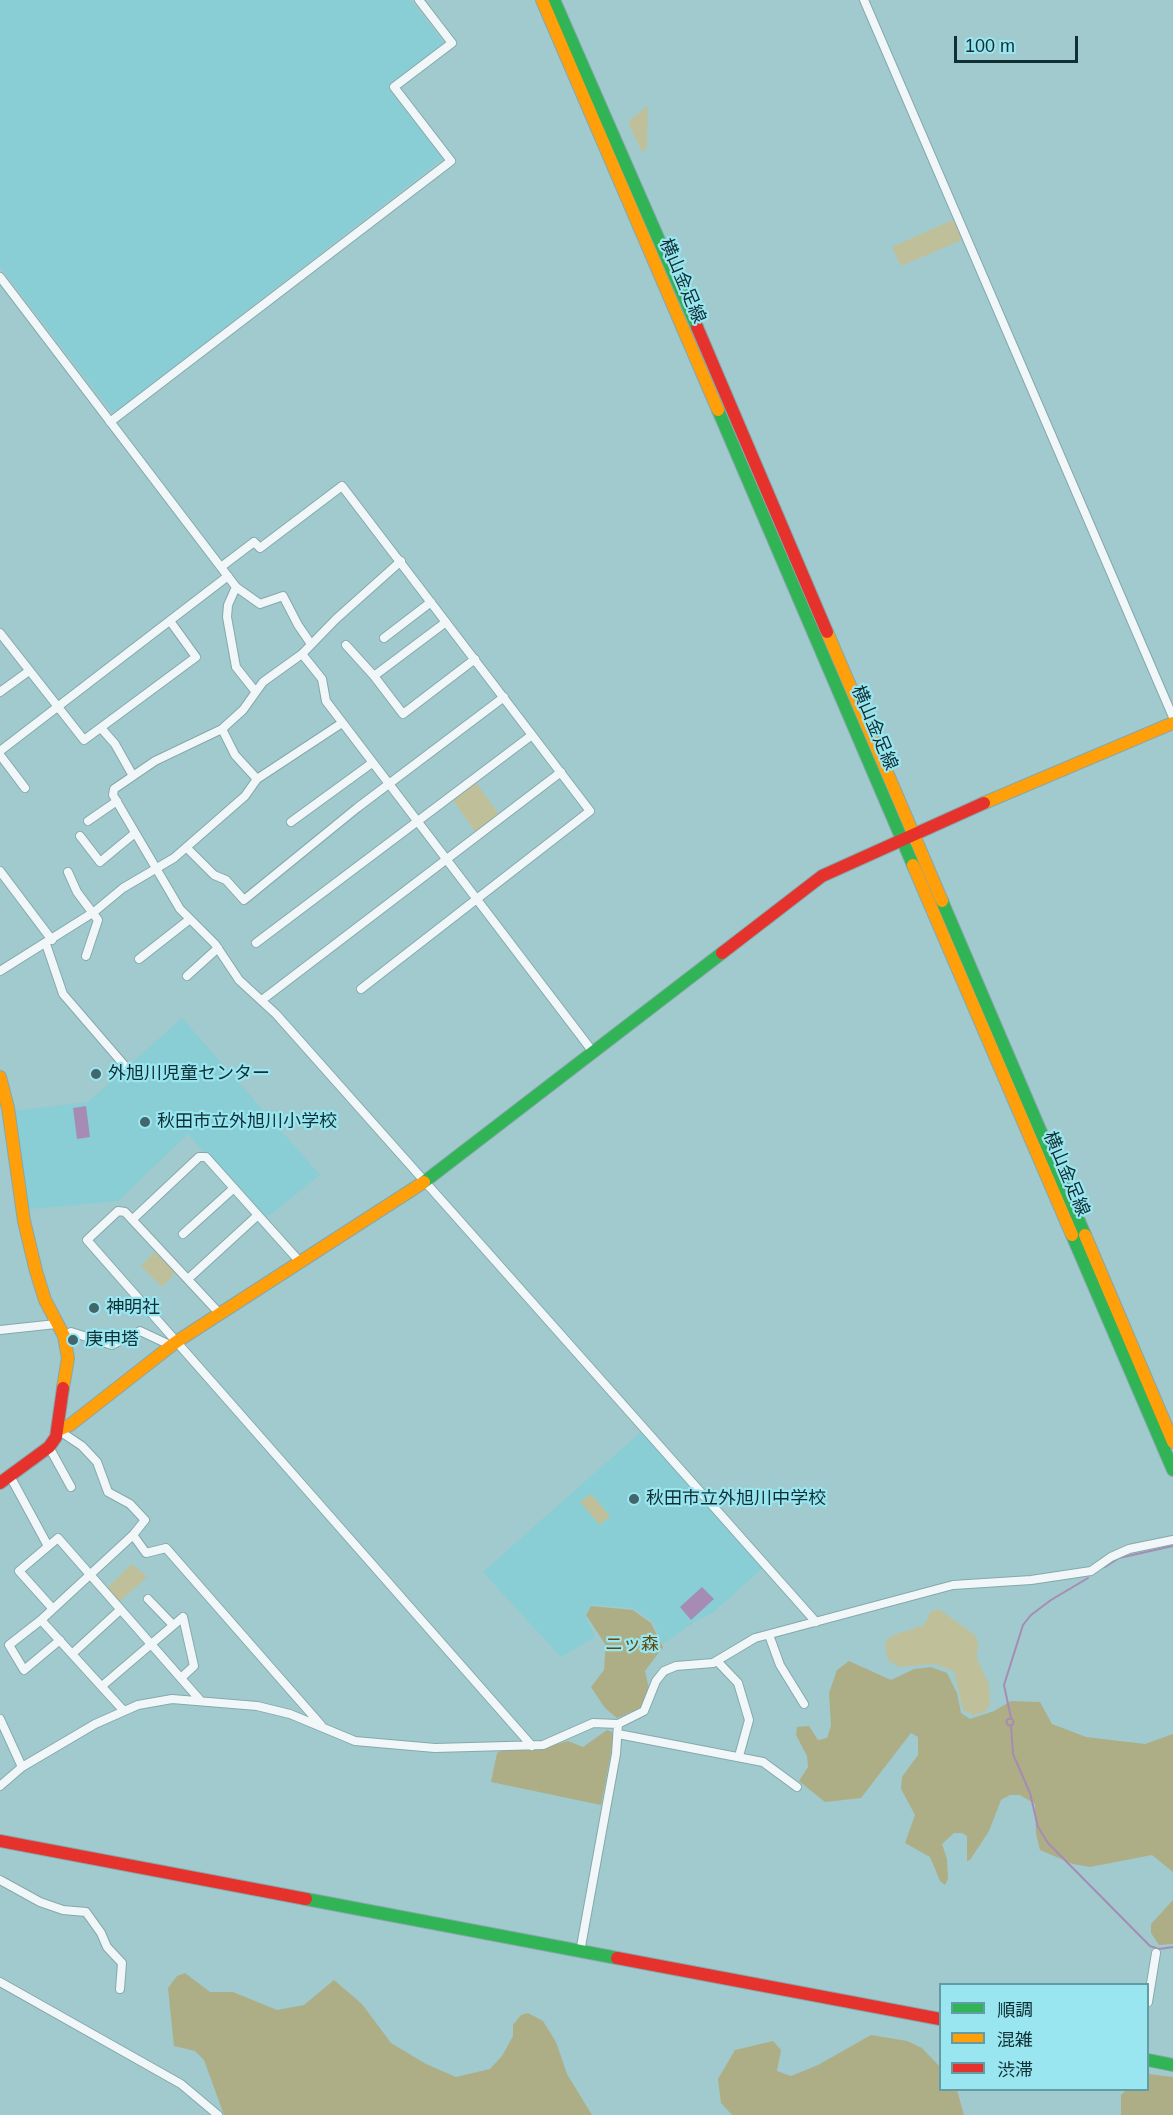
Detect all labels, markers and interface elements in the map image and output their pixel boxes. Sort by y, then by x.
scale bar [957,24,1082,62]
text: 100 m [965,36,1015,56]
street label: 横山金足線 [654,235,710,327]
street label: 横山金足線 [846,682,902,774]
place label: 外旭川児童センター [108,1063,270,1085]
marker: 外旭川児童センター [89,1067,103,1081]
place label: 秋田市立外旭川小学校 [157,1111,337,1133]
marker: 秋田市立外旭川小学校 [138,1115,152,1129]
street label: 横山金足線 [1038,1128,1094,1220]
place label: 神明社 [106,1297,160,1319]
marker: 神明社 [87,1301,101,1315]
place label: 庚申塔 [85,1329,139,1351]
marker: 庚申塔 [66,1333,80,1347]
place label: 秋田市立外旭川中学校 [646,1488,826,1510]
marker: 秋田市立外旭川中学校 [627,1492,641,1506]
park label: ニッ森 [605,1634,659,1656]
legend [939,1983,1149,2091]
text: 順調 [997,2000,1033,2020]
text: 混雑 [997,2030,1033,2050]
text: 渋滞 [997,2060,1033,2080]

